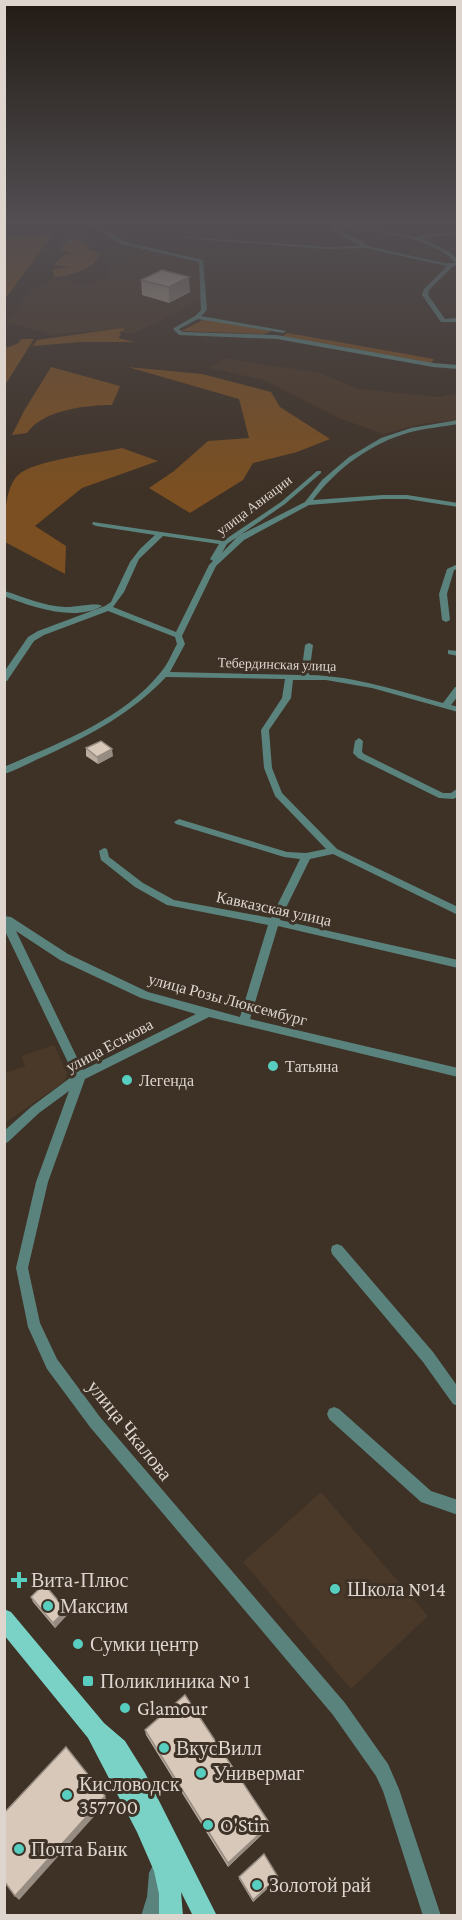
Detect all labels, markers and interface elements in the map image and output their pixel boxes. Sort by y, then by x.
street label: улица Авиации [213,471,295,539]
street label: Тебердинская улица [217,654,338,674]
street label: Кавказская улица [214,888,333,930]
street label: улица Розы Люксембург [146,970,310,1030]
street label: улица Еськова [63,1015,156,1076]
place label: Татьяна [285,1058,338,1075]
marker: Татьяна [266,1059,280,1073]
place label: Легенда [139,1072,194,1090]
marker: Легенда [120,1073,134,1087]
street label: улица Чкалова [82,1375,177,1485]
place label: Вита-Плюс [31,1569,129,1591]
marker: Вита-Плюс [12,1573,26,1587]
place label: Школа №14 [347,1578,446,1600]
marker: Школа №14 [328,1582,342,1596]
place label: Максим [60,1595,128,1617]
marker: Максим [41,1599,55,1613]
place label: Сумки центр [90,1633,199,1656]
marker: Сумки центр [71,1637,85,1651]
place label: Поликлиника № 1 [100,1670,250,1692]
marker: Поликлиника № 1 [81,1674,95,1688]
place label: Glamour [137,1697,208,1719]
marker: Glamour [118,1701,132,1715]
place label: ВкусВилл [176,1737,262,1760]
marker: ВкусВилл [157,1741,171,1755]
place label: Универмаг [213,1762,304,1785]
marker: Универмаг [194,1766,208,1780]
place label: Кисловодск 357700 [79,1773,180,1818]
marker: Кисловодск 357700 [60,1788,74,1802]
place label: O'Stin [220,1814,270,1836]
marker: O'Stin [201,1818,215,1832]
place label: Почта Банк [31,1838,128,1860]
marker: Почта Банк [12,1842,26,1856]
place label: Золотой рай [269,1874,371,1897]
marker: Золотой рай [250,1878,264,1892]

